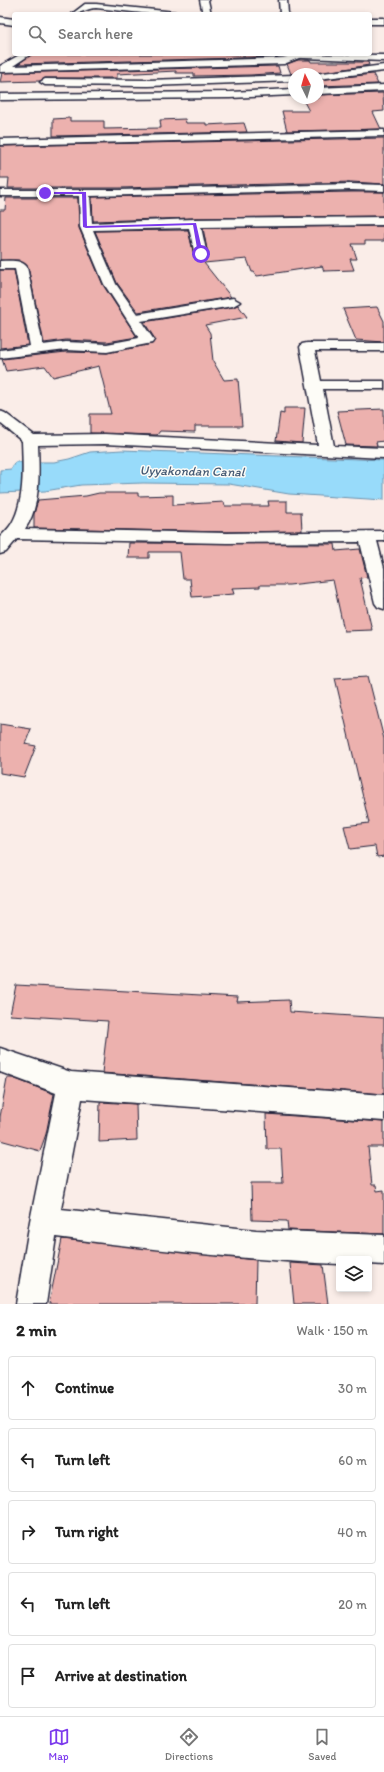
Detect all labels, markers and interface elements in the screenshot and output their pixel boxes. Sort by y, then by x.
search box [12,12,372,56]
icon: search [26,23,48,45]
text: Search here [58,25,133,43]
north arrow [288,68,324,104]
route end [36,184,54,202]
route start [192,245,210,263]
water label: Uyyakondan Canal [139,463,246,479]
map controls [336,1256,372,1292]
button: layers [336,1256,372,1292]
text: 2 min [16,1320,56,1340]
text: Walk · 150 m [297,1323,368,1338]
icon: ahead [17,1377,39,1399]
text: Continue [55,1379,114,1397]
text: 30 m [338,1381,367,1396]
icon: left [17,1449,39,1471]
text: Turn left [55,1451,110,1469]
text: 60 m [338,1453,367,1468]
icon: right [17,1521,39,1543]
text: Turn right [55,1523,119,1541]
text: 40 m [337,1525,367,1540]
icon: left [17,1593,39,1615]
text: Turn left [55,1595,110,1613]
text: 20 m [338,1597,367,1612]
icon: arrive [17,1665,39,1687]
text: Arrive at destination [55,1667,187,1685]
tab: Map [48,1726,70,1763]
tab: Directions [165,1726,213,1763]
tab: Saved [308,1726,336,1763]

